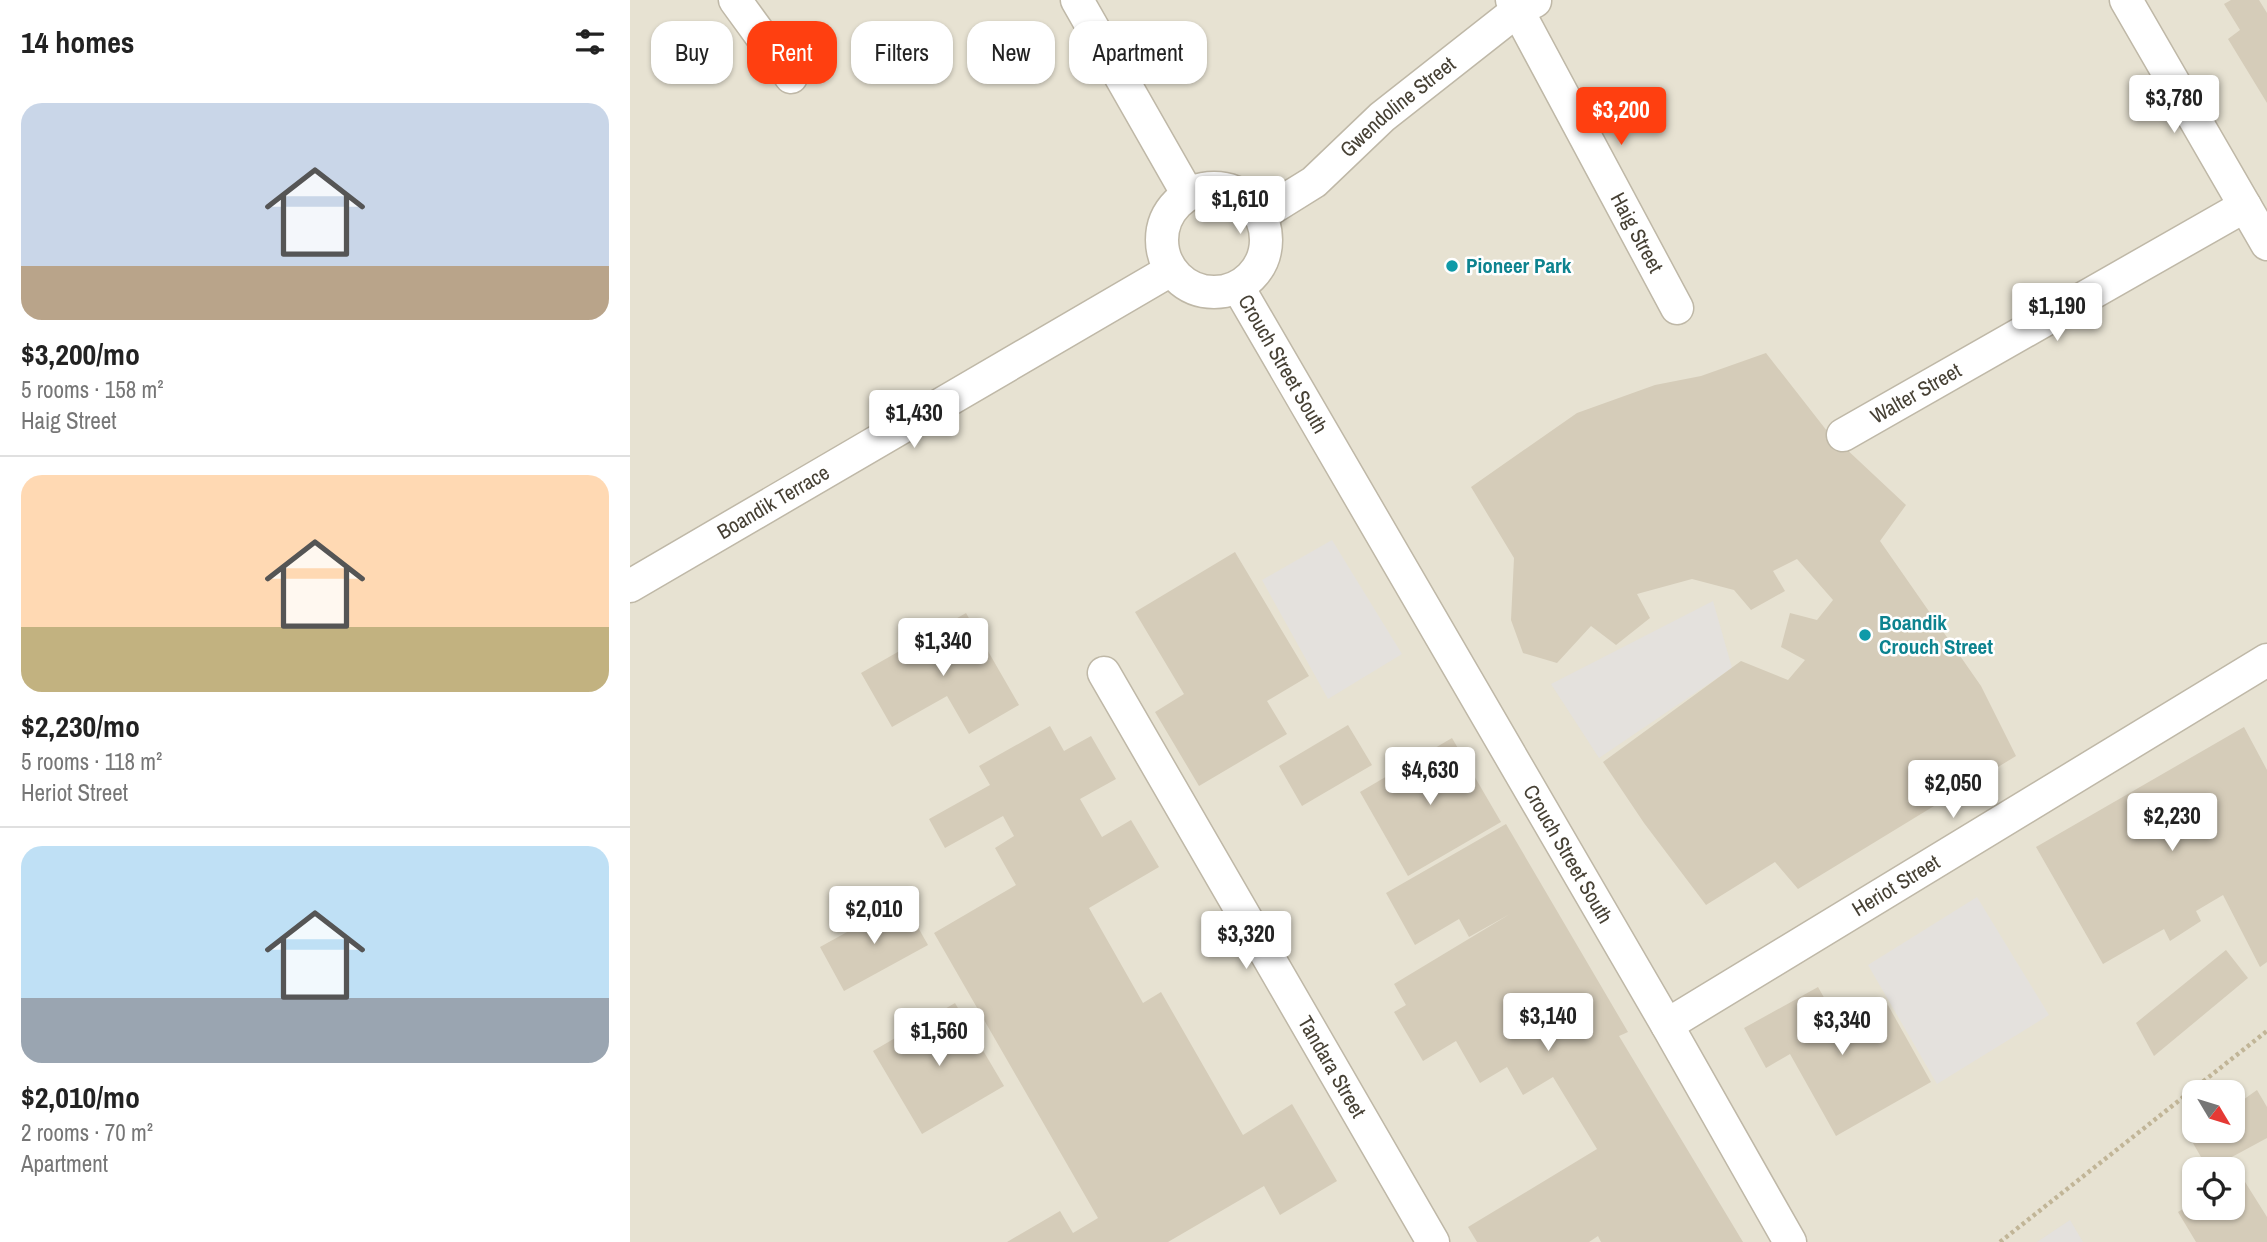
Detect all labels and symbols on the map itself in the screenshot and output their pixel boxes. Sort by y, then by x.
street label: Gwendoline Street [1333,50,1461,164]
pin: $3,780 [2117,76,2231,135]
pin: $3,200 [1564,88,1678,147]
pin: $1,610 [1183,176,1297,236]
street label: Haig Street [1604,187,1671,278]
place label: Pioneer Park [1466,251,1572,280]
marker: Pioneer Park [1444,258,1460,274]
pin: $1,190 [2000,284,2114,343]
street label: Crouch Street South [1231,289,1335,438]
street label: Walter Street [1865,356,1967,430]
pin: $1,430 [857,391,971,450]
street label: Boandik Terrace [712,458,834,546]
place label: Boandik Crouch Street [1879,608,1993,661]
pin: $1,340 [886,618,1000,678]
marker: Boandik Crouch Street [1857,627,1873,643]
pin: $4,630 [1373,748,1487,807]
pin: $2,050 [1896,760,2010,820]
street label: Crouch Street South [1516,779,1620,929]
pin: $2,230 [2115,794,2229,853]
street label: Heriot Street [1846,847,1945,923]
pin: $2,010 [817,886,931,946]
pin: $3,320 [1189,912,1303,971]
pin: $3,140 [1491,993,1605,1053]
pin: $3,340 [1785,998,1899,1057]
pin: $1,560 [882,1009,996,1068]
street label: Tandara Street [1291,1010,1373,1123]
north arrow [2182,1080,2245,1143]

